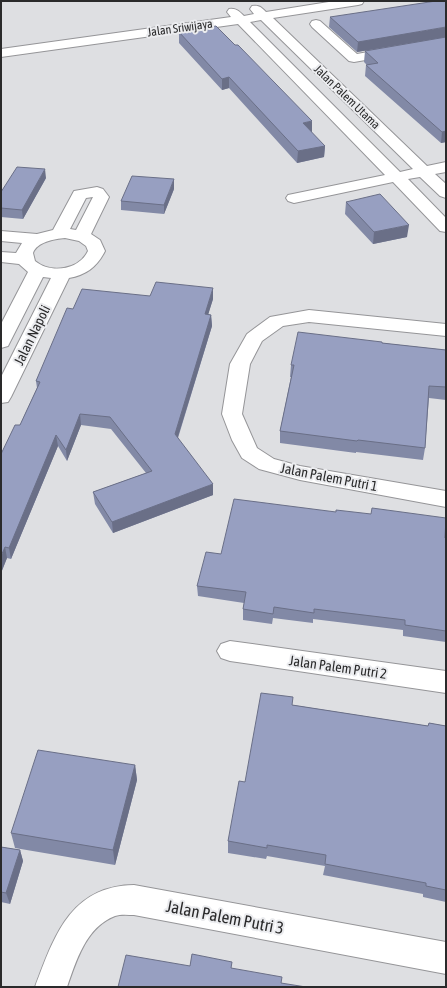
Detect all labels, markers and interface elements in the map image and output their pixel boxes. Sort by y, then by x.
street label: Jalan Sriwijaya [147,16,213,40]
street label: Jalan Palem Utama [311,62,383,132]
street label: Jalan Napoli [11,302,53,368]
street label: Jalan Palem Putri 1 [279,460,379,494]
street label: Jalan Palem Putri 2 [288,652,388,682]
street label: Jalan Palem Putri 3 [164,896,286,938]

